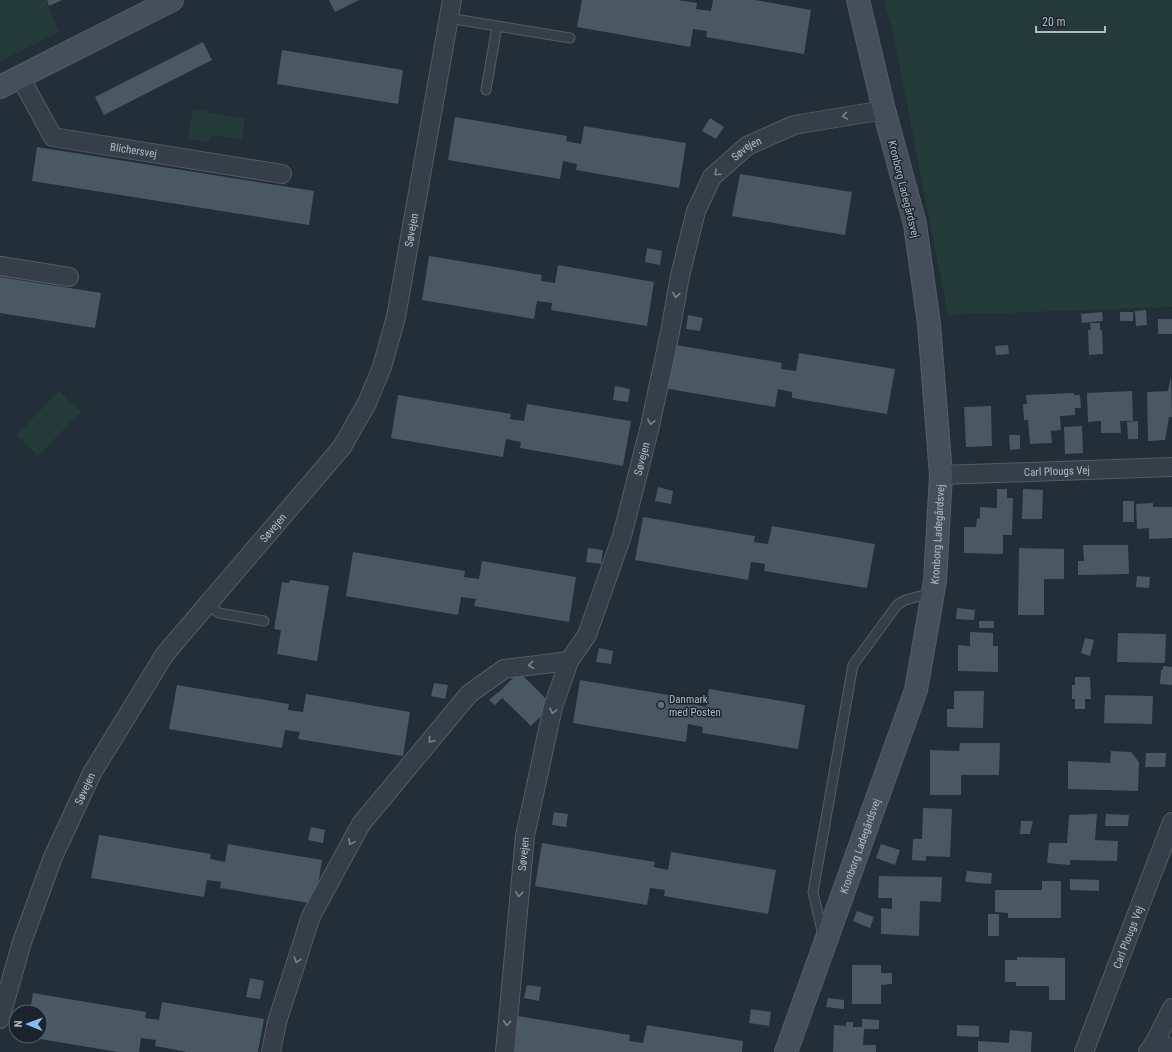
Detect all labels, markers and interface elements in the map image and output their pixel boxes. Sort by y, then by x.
scale bar [1036,8,1105,34]
text: 20 m [1042,15,1066,29]
one-way arrow [842,111,848,120]
street label: Søvejen [729,134,764,164]
street label: Kronborg Ladegårdsvej [885,139,922,239]
street label: Blichersvej [109,140,158,161]
one-way arrow [714,168,722,176]
street label: Søvejen [403,212,421,248]
one-way arrow [673,292,681,298]
one-way arrow [647,419,655,426]
street label: Søvejen [632,441,653,477]
street label: Carl Plougs Vej [1024,464,1090,479]
street label: Kronborg Ladegårdsvej [929,484,947,586]
street label: Søvejen [257,511,289,545]
one-way arrow [528,660,534,669]
place label: Danmark med Posten [669,693,721,719]
marker: Danmark med Posten [656,700,666,710]
one-way arrow [549,708,557,714]
one-way arrow [428,735,435,743]
street label: Søvejen [72,771,98,807]
street label: Kronborg Ladegårdsvej [837,797,884,895]
street label: Søvejen [516,836,532,871]
one-way arrow [348,838,355,845]
one-way arrow [515,891,524,897]
street label: Carl Plougs Vej [1111,904,1146,970]
one-way arrow [293,956,302,963]
north arrow [8,1004,48,1044]
text: N [12,1020,25,1027]
one-way arrow [503,1020,512,1026]

